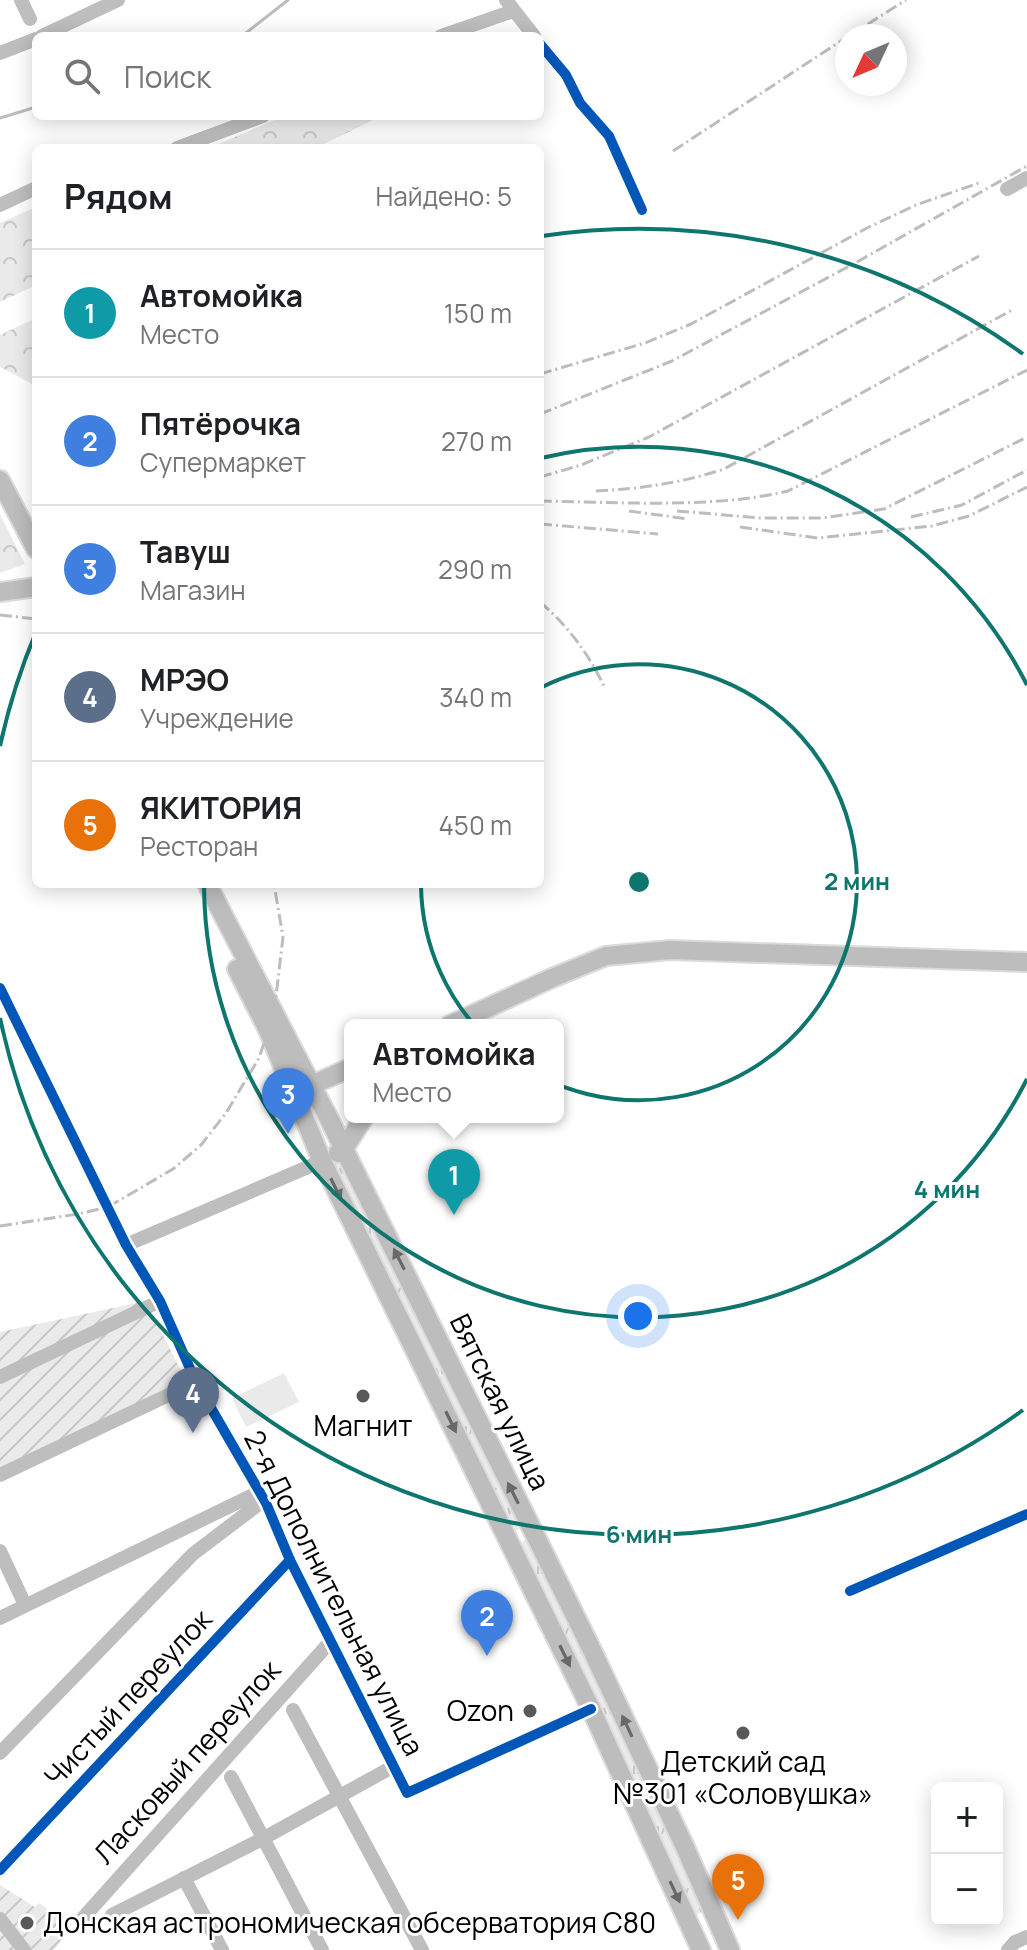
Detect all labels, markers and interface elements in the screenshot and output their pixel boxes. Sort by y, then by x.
north arrow [835,24,907,96]
search box [32,32,544,120]
icon: search [60,54,104,98]
text: Поиск [124,56,211,97]
text: Рядом [64,173,173,219]
text: Найдено: 5 [375,178,512,214]
text: Автомойка [140,275,303,316]
text: 1 [84,295,96,331]
text: 150 m [444,295,512,331]
text: Место [140,316,219,352]
text: Пятёрочка [140,403,301,444]
text: 2 [82,423,98,459]
text: 270 m [441,423,512,459]
text: Супермаркет [140,444,306,480]
text: Тавуш [140,531,231,572]
text: 3 [82,551,98,587]
text: 290 m [438,551,512,587]
text: Магазин [140,572,246,608]
text: МРЭО [140,659,229,700]
text: 4 [82,679,98,715]
text: 340 m [439,679,512,715]
text: Учреждение [140,700,294,736]
text: ЯКИТОРИЯ [140,787,302,828]
text: 5 [82,807,98,843]
text: 450 m [439,807,512,843]
text: Ресторан [140,828,258,864]
text: 2 мин [824,864,890,897]
centre of rings [625,868,653,896]
popup [344,1019,564,1123]
text: Автомойка [373,1033,536,1074]
pin: 3 [262,1068,314,1134]
text: Место [373,1074,452,1110]
pin: 1 [428,1149,480,1215]
text: 4 мин [914,1172,980,1205]
one-way arrow [329,1178,342,1201]
one-way arrow [392,1248,405,1271]
your location [618,1296,658,1336]
street label: Вятская улица [442,1307,560,1496]
pin: 4 [167,1367,219,1433]
marker: Магнит [354,1387,372,1405]
place label: Магнит [314,1406,412,1444]
one-way arrow [444,1411,458,1434]
street label: 2-я Дополнительная улица [236,1423,434,1762]
one-way arrow [507,1481,520,1504]
text: 6 мин [606,1517,672,1550]
pin: 2 [461,1590,513,1656]
street label: Чистый переулок [35,1600,220,1794]
one-way arrow [558,1644,572,1667]
street label: Ласковый переулок [85,1651,289,1871]
place label: Ozon [447,1691,514,1729]
marker: Ozon [521,1702,539,1720]
one-way arrow [620,1715,634,1738]
marker: Детский сад №301 «Соловушка» [734,1724,752,1742]
place label: Детский сад №301 «Соловушка» [613,1742,873,1812]
map controls [931,1782,1003,1926]
button: + [931,1782,1003,1854]
pin: 5 [712,1854,764,1920]
button: − [931,1854,1003,1926]
one-way arrow [668,1880,682,1903]
place label: Донская астрономическая обсерватория C80 [43,1903,656,1941]
marker: Донская астрономическая обсерватория C80 [18,1914,36,1932]

